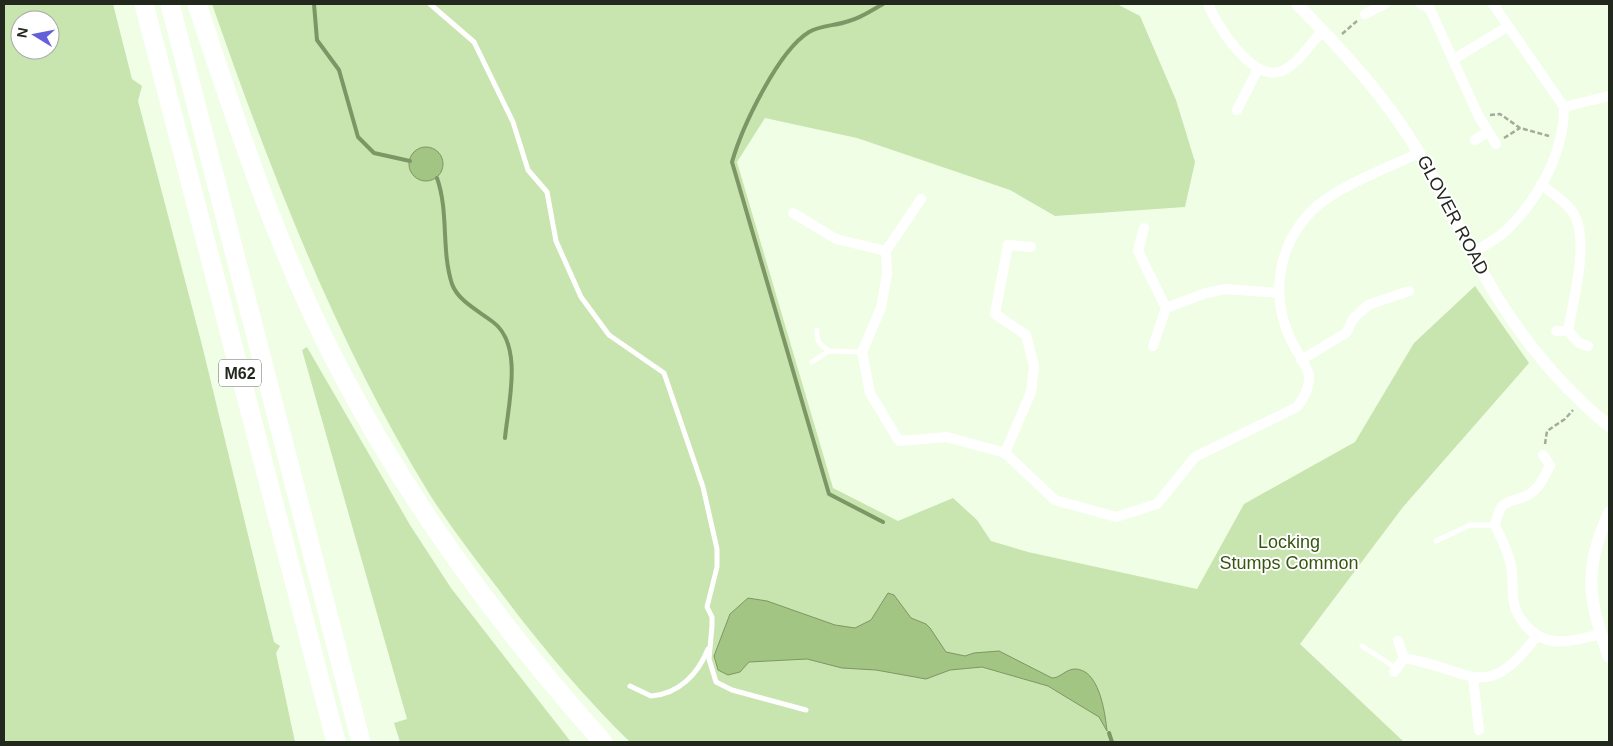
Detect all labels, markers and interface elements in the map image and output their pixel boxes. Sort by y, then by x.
north arrow [10,10,60,60]
text: N [13,26,31,39]
street label: GLOVER ROAD [1413,152,1493,278]
road number: M62 [219,359,261,386]
park label: Locking Stumps Common [1219,532,1359,573]

